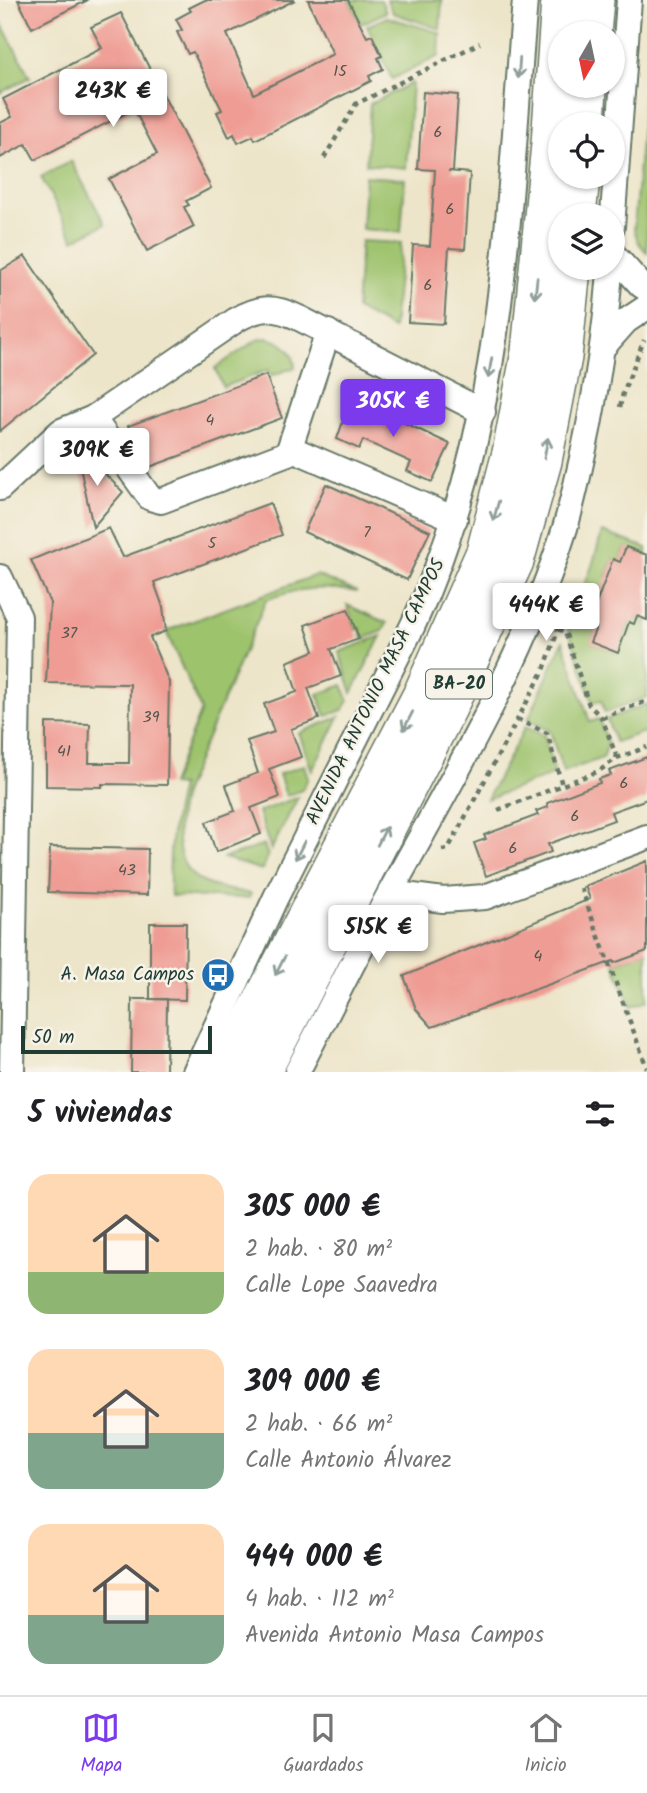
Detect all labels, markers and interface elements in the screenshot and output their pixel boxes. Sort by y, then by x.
north arrow [548,21,625,98]
map controls [548,21,625,280]
one-way arrow [512,56,525,79]
house number: 15 [333,59,348,84]
pin: 243K € [56,69,170,129]
text: 243K € [75,74,151,110]
button: locate [548,112,625,189]
house number: 6 [434,120,442,145]
house number: 6 [446,197,454,222]
button: layers [548,203,625,280]
house number: 6 [424,273,432,298]
one-way arrow [529,276,542,299]
one-way arrow [483,356,496,378]
pin: 305K € [336,380,450,439]
text: 305K € [356,384,430,420]
house number: 4 [206,408,215,433]
pin: 309K € [40,428,154,488]
text: 309K € [60,433,134,469]
one-way arrow [540,437,553,460]
one-way arrow [488,500,501,522]
house number: 7 [363,520,371,545]
house number: 5 [208,531,218,556]
street label: AVENIDA ANTONIO MASA CAMPOS [298,554,454,830]
pin: 444K € [489,584,603,643]
text: 444K € [509,588,583,624]
house number: 37 [61,621,78,646]
road number: BA-20 [426,670,492,698]
house number: 39 [143,705,160,730]
one-way arrow [401,710,415,730]
house number: 41 [57,739,71,764]
house number: 6 [620,771,628,796]
house number: 6 [571,804,579,829]
one-way arrow [376,827,390,847]
house number: 6 [509,836,517,861]
one-way arrow [292,839,306,860]
house number: 43 [118,858,136,883]
pin: 515K € [321,906,435,965]
text: 515K € [344,910,412,946]
house number: 4 [534,944,543,969]
one-way arrow [273,955,287,976]
bus stop icon: A. Masa Campos [199,956,237,994]
place label: A. Masa Campos [61,960,194,990]
scale bar [21,1023,212,1055]
text: 50 m [32,1023,74,1053]
text: 5 viviendas [28,1090,172,1138]
icon: filters [581,1095,619,1133]
text: 305 000 € [245,1184,380,1232]
icon: home [84,1202,168,1286]
text: 2 hab. · 80 m² [245,1232,392,1268]
text: Calle Lope Saavedra [245,1268,438,1304]
text: 309 000 € [245,1359,380,1407]
icon: home [84,1377,168,1461]
text: 2 hab. · 66 m² [245,1407,392,1443]
text: Calle Antonio Álvarez [245,1443,452,1479]
text: 444 000 € [245,1534,382,1582]
icon: home [84,1552,168,1636]
text: 4 hab. · 112 m² [245,1582,394,1618]
text: Avenida Antonio Masa Campos [245,1618,544,1654]
tab: Mapa [80,1709,122,1781]
tab: Guardados [283,1709,364,1781]
tab: Inicio [524,1709,567,1781]

